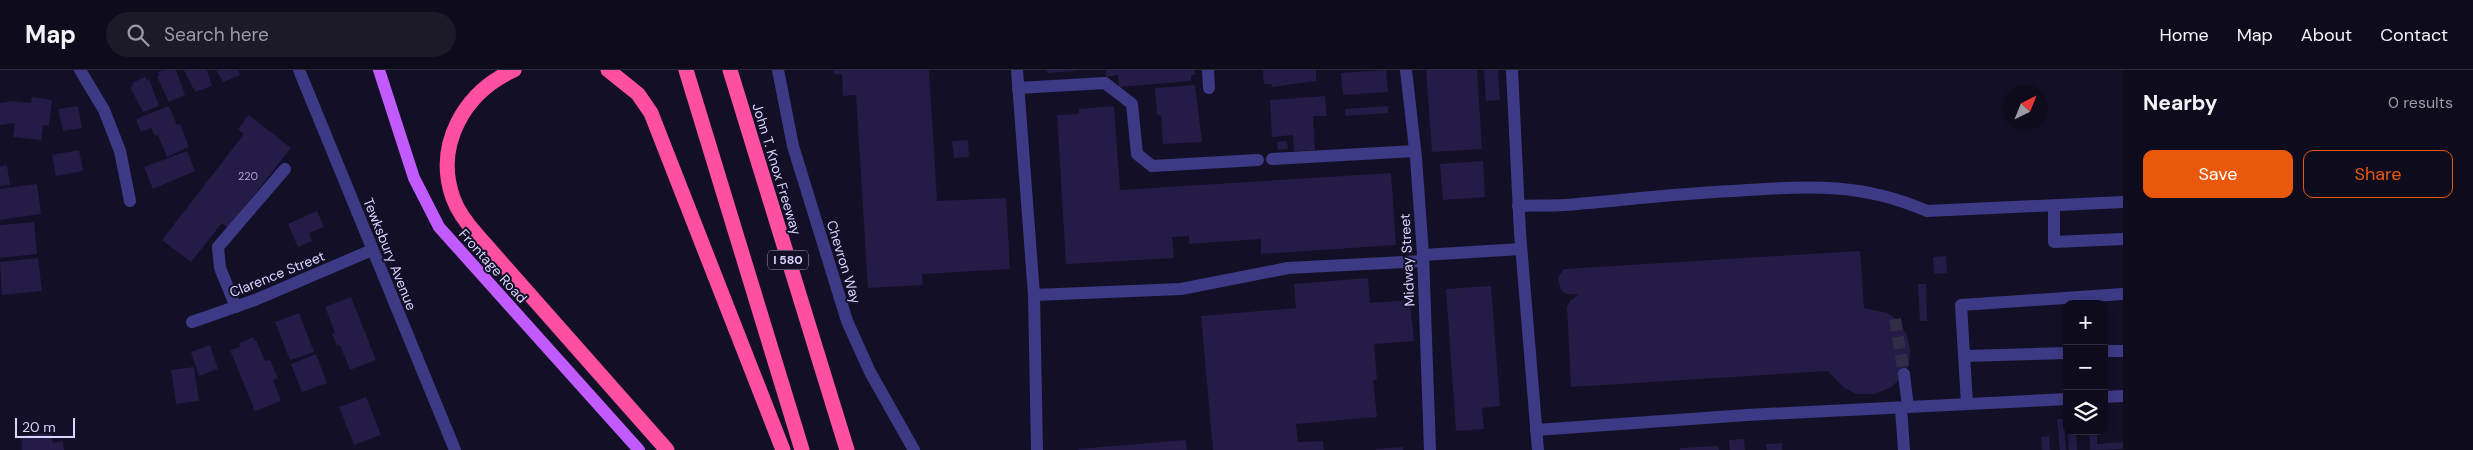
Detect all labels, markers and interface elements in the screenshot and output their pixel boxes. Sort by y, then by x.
search box [106,12,456,57]
text: Map [25,19,76,50]
icon: search [124,21,152,49]
text: Search here [164,22,269,47]
text: Home [2159,23,2209,47]
text: Map [2237,23,2273,47]
text: About [2301,23,2352,47]
text: Contact [2380,23,2448,47]
north arrow [2003,85,2048,130]
text: Nearby [2143,89,2217,117]
text: 0 results [2388,92,2453,113]
street label: John T. Knox Freeway [748,101,806,237]
button: Save [2143,150,2293,198]
button: Share [2303,150,2453,198]
house number: 220 [238,169,258,183]
street label: Tewksbury Avenue [359,195,421,313]
street label: Midway Street [1396,213,1418,307]
street label: Chevron Way [823,218,865,306]
street label: Frontage Road [455,225,531,307]
street label: Clarence Street [227,247,327,301]
road number: I 580 [768,250,808,270]
map controls [2063,300,2108,435]
button: + [2063,300,2108,345]
button: − [2063,345,2108,390]
button: layers [2063,390,2108,435]
scale bar [15,415,75,438]
text: 20 m [22,418,56,436]

